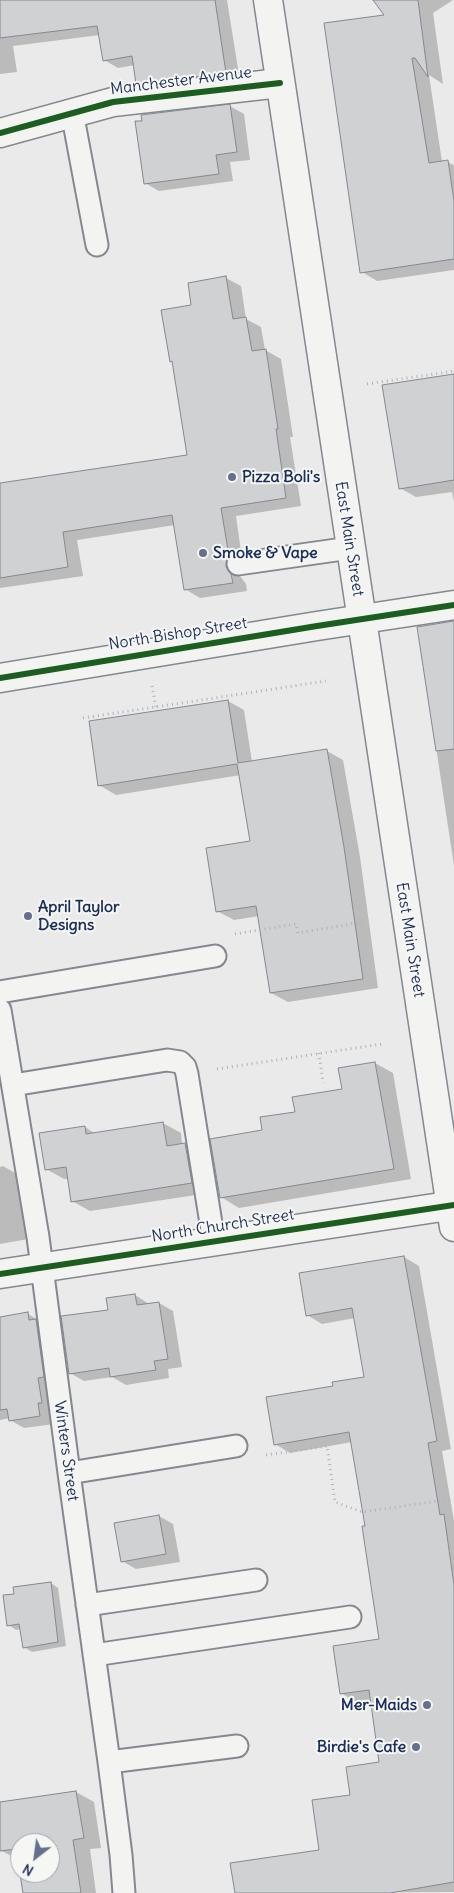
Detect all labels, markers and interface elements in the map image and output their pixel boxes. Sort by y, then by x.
street label: Manchester Avenue [109,63,253,99]
place label: Pizza Boli's [242,467,320,487]
marker: Pizza Boli's [226,471,238,483]
street label: East Main Street [330,480,368,598]
place label: Smoke & Vape [213,543,318,563]
marker: Smoke & Vape [197,547,209,559]
street label: North Bishop Street [107,614,249,654]
street label: East Main Street [391,881,429,999]
place label: April Taylor Designs [38,897,119,935]
marker: April Taylor Designs [22,910,34,922]
street label: North Church Street [150,1205,296,1247]
street label: Winters Street [49,1399,83,1503]
place label: Mer-Maids [341,1695,417,1715]
marker: Mer-Maids [421,1699,433,1711]
place label: Birdie's Cafe [317,1737,406,1757]
marker: Birdie's Cafe [410,1741,422,1753]
north arrow [10,1833,60,1883]
text: N [19,1860,37,1880]

